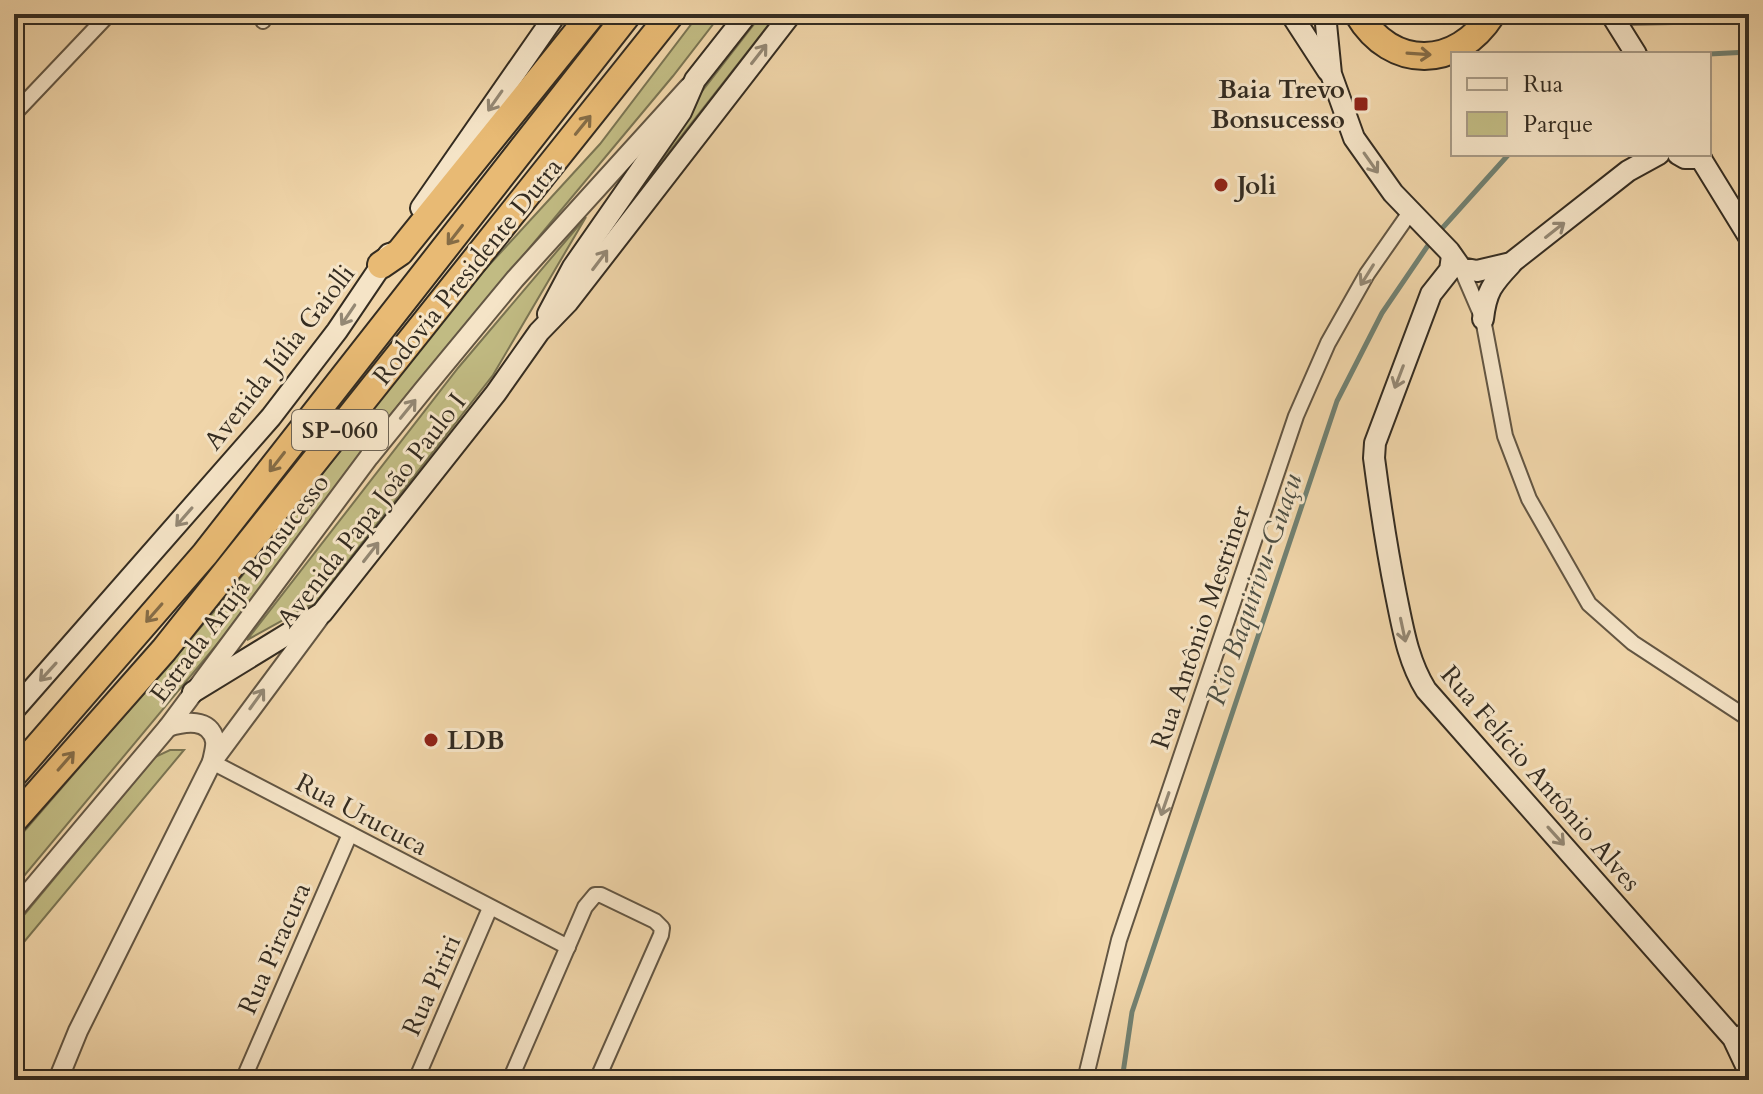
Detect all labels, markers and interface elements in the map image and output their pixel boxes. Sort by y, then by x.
one-way arrow [751,44,768,66]
one-way arrow [1405,47,1432,62]
legend [1451,52,1711,156]
text: Rua [1523,68,1564,101]
place label: Baia Trevo Bonsucesso [1211,72,1345,137]
one-way arrow [487,90,503,112]
marker: Baia Trevo Bonsucesso [1352,95,1370,113]
text: Parque [1523,108,1593,141]
one-way arrow [574,115,592,136]
street label: Rodovia Presidente Dutra [365,150,570,392]
one-way arrow [1363,152,1379,174]
place label: Joli [1233,168,1276,203]
marker: Joli [1212,176,1230,194]
one-way arrow [1544,221,1565,238]
one-way arrow [447,224,464,245]
one-way arrow [591,250,608,271]
street label: Avenida Júlia Gaiolli [196,257,363,457]
one-way arrow [1359,263,1375,286]
one-way arrow [340,303,356,326]
one-way arrow [1391,364,1406,389]
street label: Avenida Papa João Paulo I [269,386,474,635]
one-way arrow [399,399,416,420]
road number: SP-060 [292,410,388,450]
one-way arrow [268,451,286,472]
street label: Estrada Arujá Bonsucesso [142,467,337,710]
water label: Rio Baquirivu-Guaçu [1196,468,1311,710]
street label: Rua Antônio Mestriner [1142,500,1259,754]
one-way arrow [175,506,193,526]
one-way arrow [362,542,379,563]
one-way arrow [145,602,163,622]
one-way arrow [1396,617,1411,642]
street label: Rua Felício Antônio Alves [1433,658,1649,899]
one-way arrow [39,661,57,681]
one-way arrow [249,688,265,710]
place label: LDB [447,723,505,758]
marker: LDB [422,731,440,749]
one-way arrow [56,752,74,772]
street label: Rua Urucuca [290,765,434,864]
one-way arrow [1157,791,1172,816]
one-way arrow [1546,826,1565,846]
street label: Rua Piracura [230,877,319,1020]
street label: Rua Piriri [394,929,469,1041]

